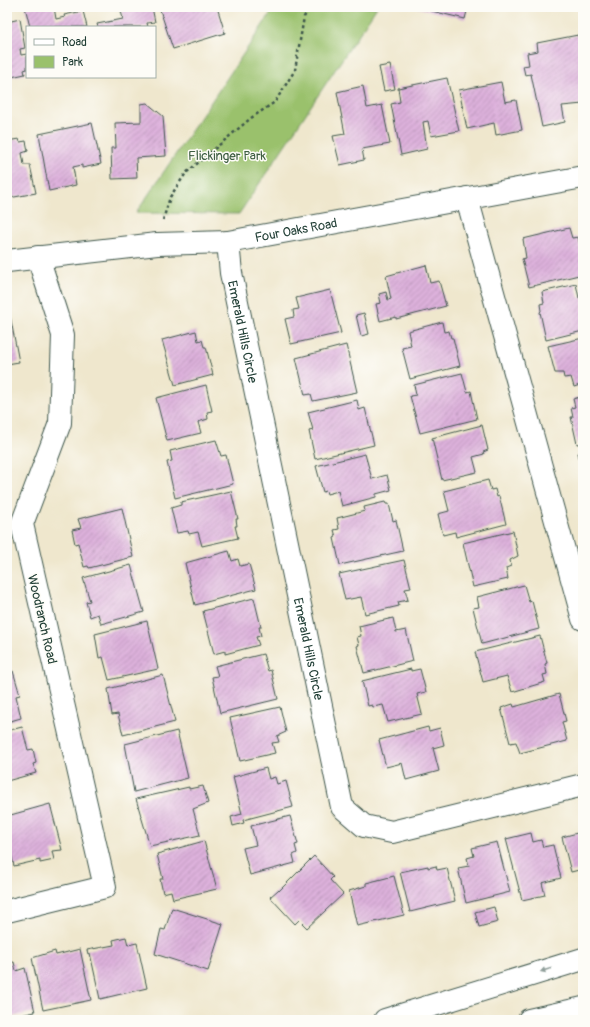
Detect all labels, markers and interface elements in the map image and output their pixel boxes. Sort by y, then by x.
legend [26,26,156,78]
text: Road [62,35,87,50]
text: Park [62,55,83,70]
park label: Flickinger Park [188,148,267,164]
street label: Four Oaks Road [254,215,339,246]
street label: Emerald Hills Circle [224,279,261,385]
street label: Woodranch Road [24,573,60,666]
street label: Emerald Hills Circle [290,596,327,702]
one-way arrow [539,967,551,973]

